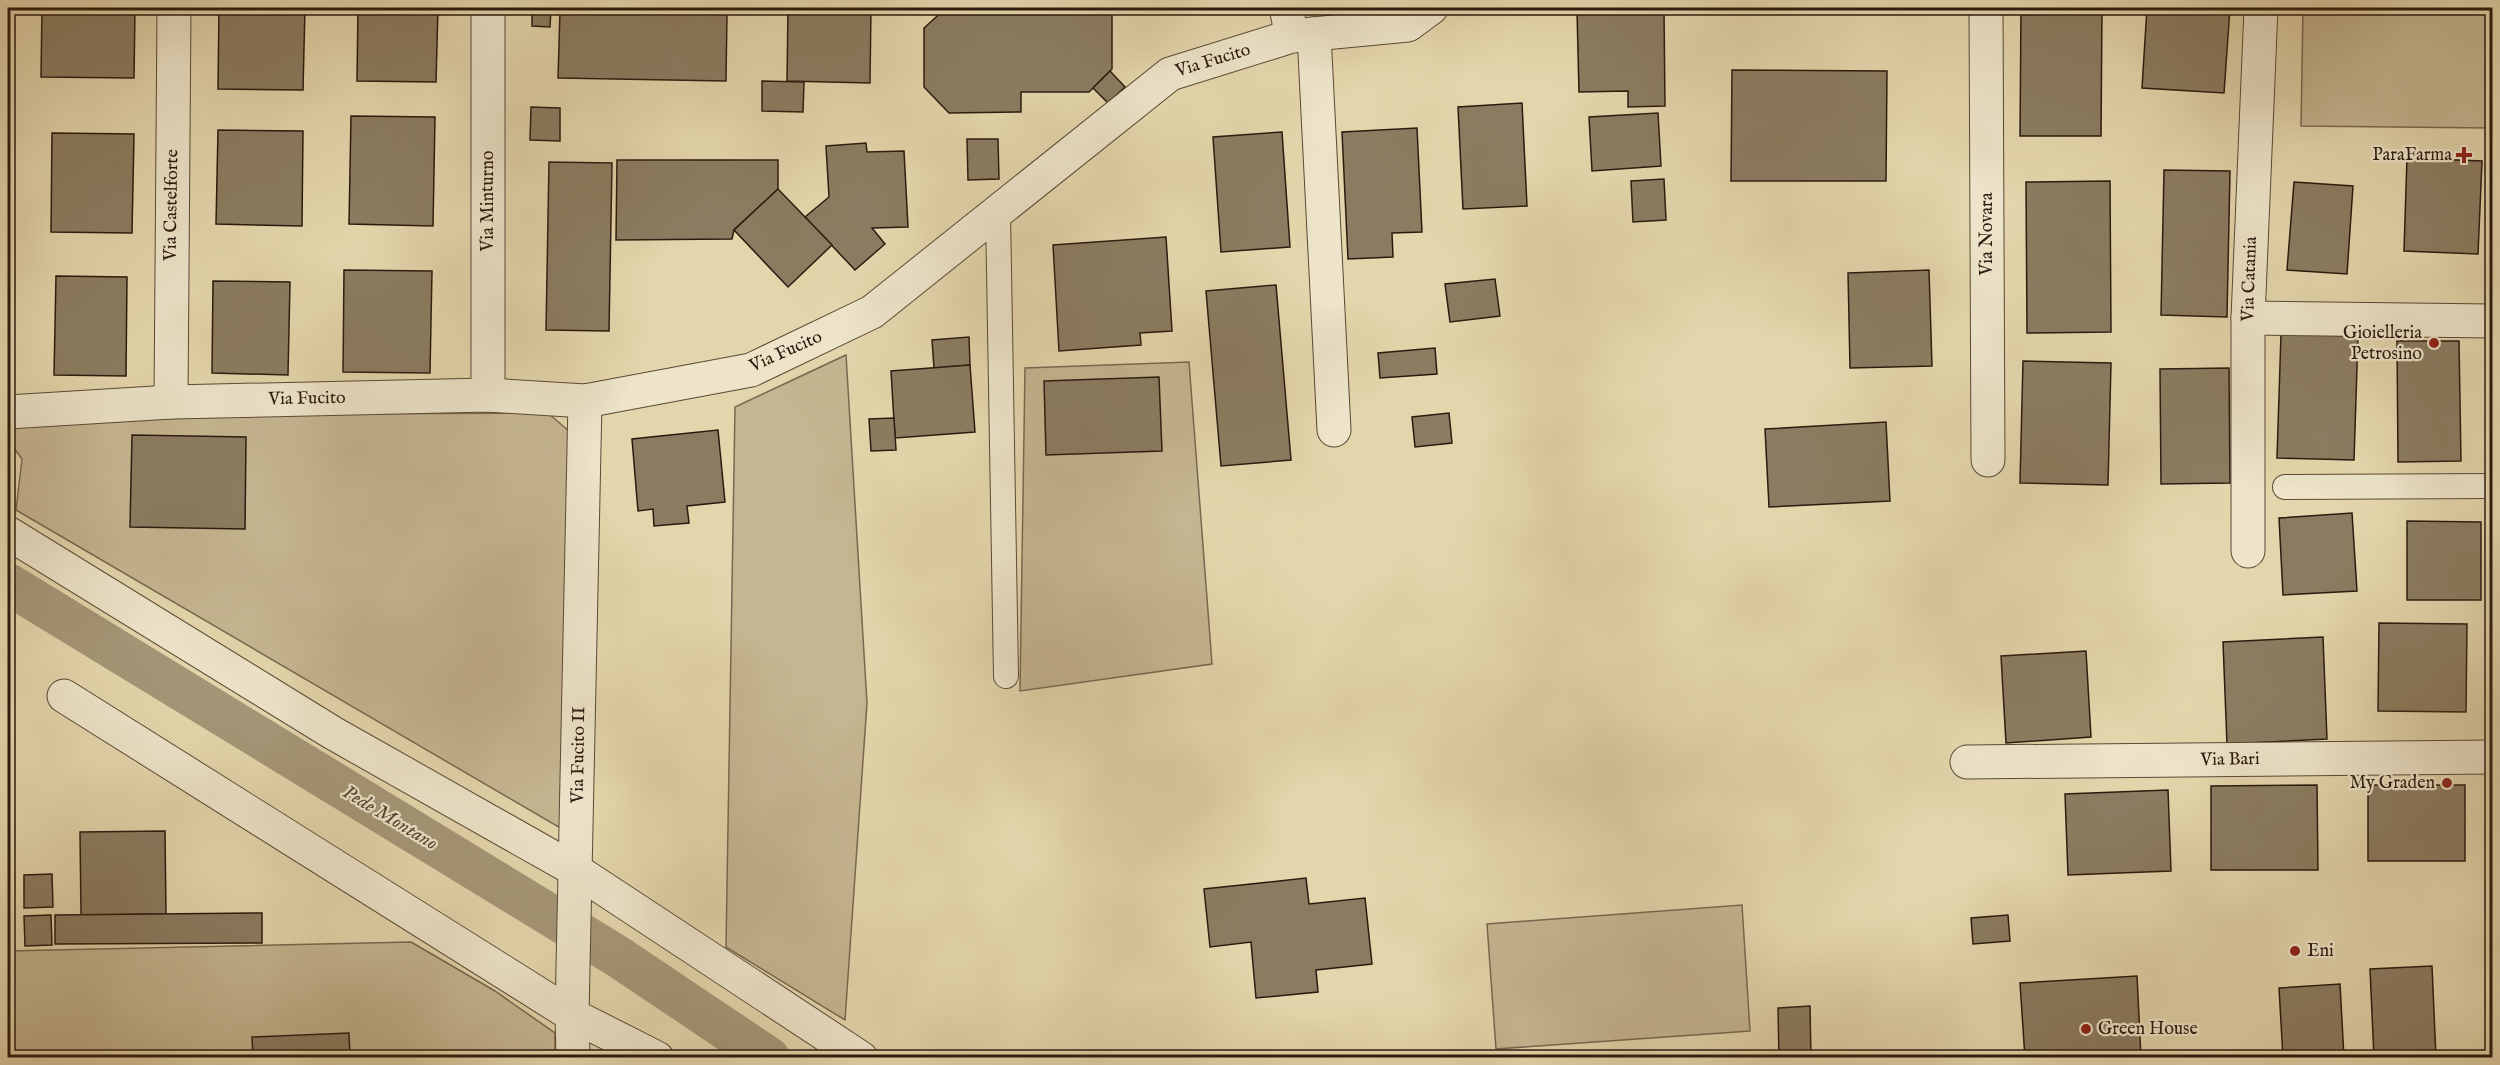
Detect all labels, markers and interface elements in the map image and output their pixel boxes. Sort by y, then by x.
street label: Via Fucito [1172,39,1254,84]
place label: ParaFarma [2372,144,2452,167]
marker: ParaFarma [2457,148,2471,162]
street label: Via Castelforte [160,149,184,262]
street label: Via Minturno [477,150,500,253]
street label: Via Novara [1976,192,1999,276]
street label: Via Catania [2237,236,2263,323]
place label: Gioielleria Petrosino [2343,322,2422,366]
street label: Via Fucito [745,326,826,379]
marker: Gioielleria Petrosino [2427,336,2441,350]
street label: Via Fucito [267,387,346,411]
street label: Via Fucito II [567,706,591,805]
street label: Via Bari [2199,748,2260,772]
place label: My Graden [2350,772,2435,795]
marker: My Graden [2440,776,2454,790]
water label: Pede Montano [338,780,442,856]
place label: Eni [2307,940,2334,963]
marker: Eni [2288,944,2302,958]
place label: Green House [2098,1018,2198,1041]
marker: Green House [2079,1022,2093,1036]

